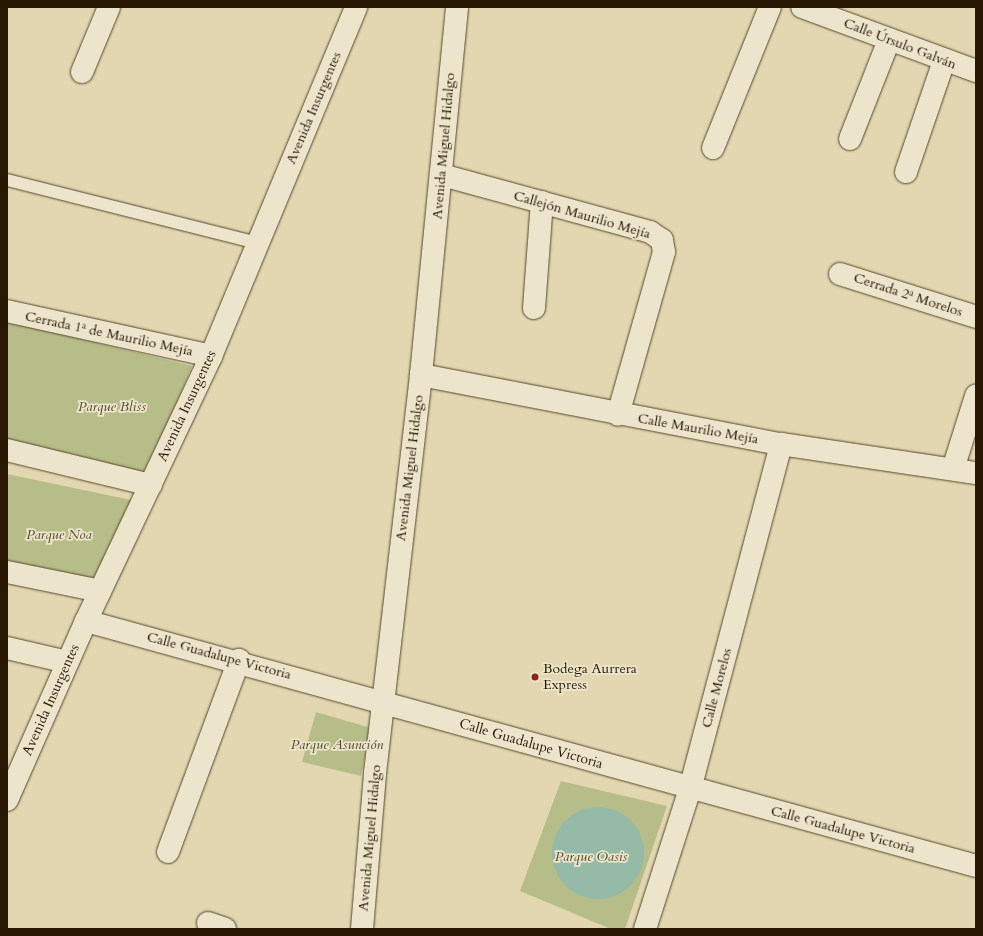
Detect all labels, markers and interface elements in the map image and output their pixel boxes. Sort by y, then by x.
street label: Calle Úrsulo Galván [841,15,959,73]
street label: Avenida Insurgentes [283,49,345,167]
street label: Avenida Miguel Hidalgo [429,72,459,220]
street label: Callejón Maurilio Mejía [512,187,652,243]
street label: Cerrada 2ª Morelos [851,269,965,321]
street label: Cerrada 1ª de Maurilio Mejía [23,308,195,360]
street label: Avenida Insurgentes [154,348,220,464]
street label: Avenida Miguel Hidalgo [393,394,427,542]
park label: Parque Bliss [78,399,146,415]
street label: Calle Maurilio Mejía [636,410,760,448]
park label: Parque Noa [26,527,92,543]
street label: Calle Guadalupe Victoria [145,629,293,683]
street label: Avenida Insurgentes [19,642,83,758]
street label: Calle Morelos [698,646,736,730]
place label: Bodega Aurrera Express [543,661,637,694]
marker: Bodega Aurrera Express [530,672,540,682]
street label: Calle Guadalupe Victoria [457,715,605,773]
park label: Parque Asunción [291,737,383,753]
street label: Avenida Miguel Hidalgo [355,764,385,912]
street label: Calle Guadalupe Victoria [769,803,917,857]
park label: Parque Oasis [555,849,627,865]

